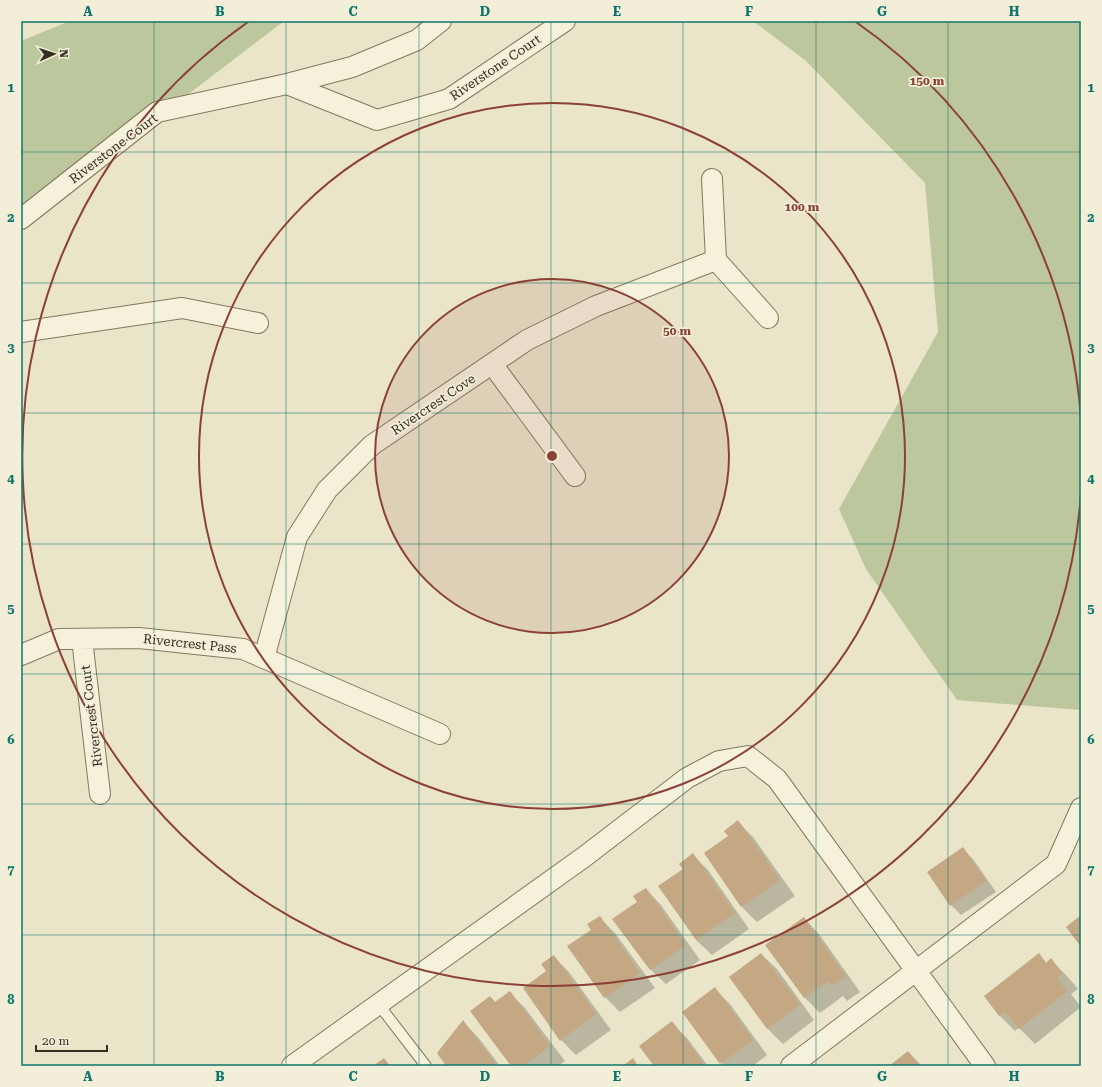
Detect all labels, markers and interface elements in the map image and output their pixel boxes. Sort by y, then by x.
text: A [83,4,93,19]
text: B [215,4,225,19]
text: C [348,4,358,19]
text: D [480,4,490,19]
text: E [613,4,621,19]
text: F [745,4,753,19]
text: G [877,4,887,19]
text: H [1009,4,1020,19]
street label: Riverstone Court [447,31,544,103]
north arrow [34,34,74,74]
text: N [57,49,70,59]
text: 150 m [910,74,945,88]
text: 1 [7,80,15,95]
text: 1 [1087,80,1095,95]
street label: Riverstone Court [66,110,160,186]
text: 100 m [785,200,820,214]
text: 2 [7,210,15,225]
text: 2 [1087,210,1095,225]
text: 50 m [663,324,691,338]
text: 3 [7,340,15,355]
text: 3 [1087,340,1095,355]
street label: Rivercrest Cove [388,371,478,438]
centre of rings [545,449,559,463]
text: 4 [7,471,15,486]
text: 4 [1087,471,1095,486]
text: 5 [7,601,15,616]
text: 5 [1087,601,1095,616]
street label: Rivercrest Pass [142,631,238,656]
street label: Rivercrest Court [78,664,105,768]
text: 6 [7,732,15,747]
text: 6 [1087,732,1095,747]
text: 7 [7,862,15,877]
text: 7 [1087,862,1095,877]
text: 8 [7,992,15,1007]
text: 8 [1087,992,1095,1007]
scale bar [36,1027,107,1053]
text: 20 m [42,1034,69,1048]
text: A [83,1069,93,1084]
text: B [215,1069,225,1084]
text: C [348,1069,358,1084]
text: D [480,1069,490,1084]
text: E [613,1069,621,1084]
text: F [745,1069,753,1084]
text: G [877,1069,887,1084]
text: H [1009,1069,1020,1084]

